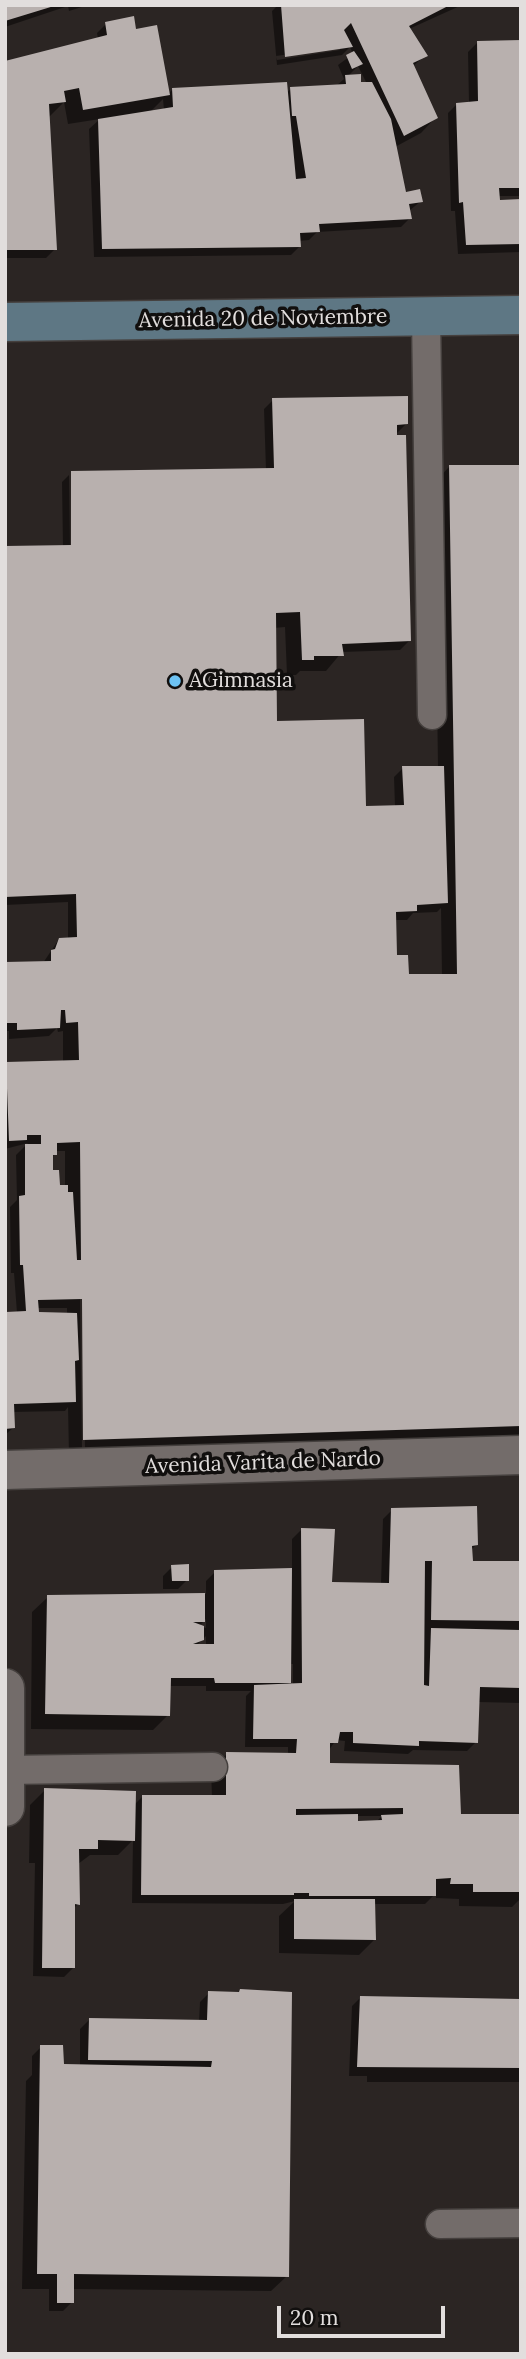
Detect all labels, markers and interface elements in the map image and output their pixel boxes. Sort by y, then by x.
street label: Avenida 20 de Noviembre [138,304,388,334]
place label: AGimnasia [189,668,293,694]
marker: AGimnasia [167,673,183,689]
street label: Avenida Varita de Nardo [145,1446,381,1480]
scale bar [281,2292,449,2336]
text: 20 m [290,2304,339,2331]

